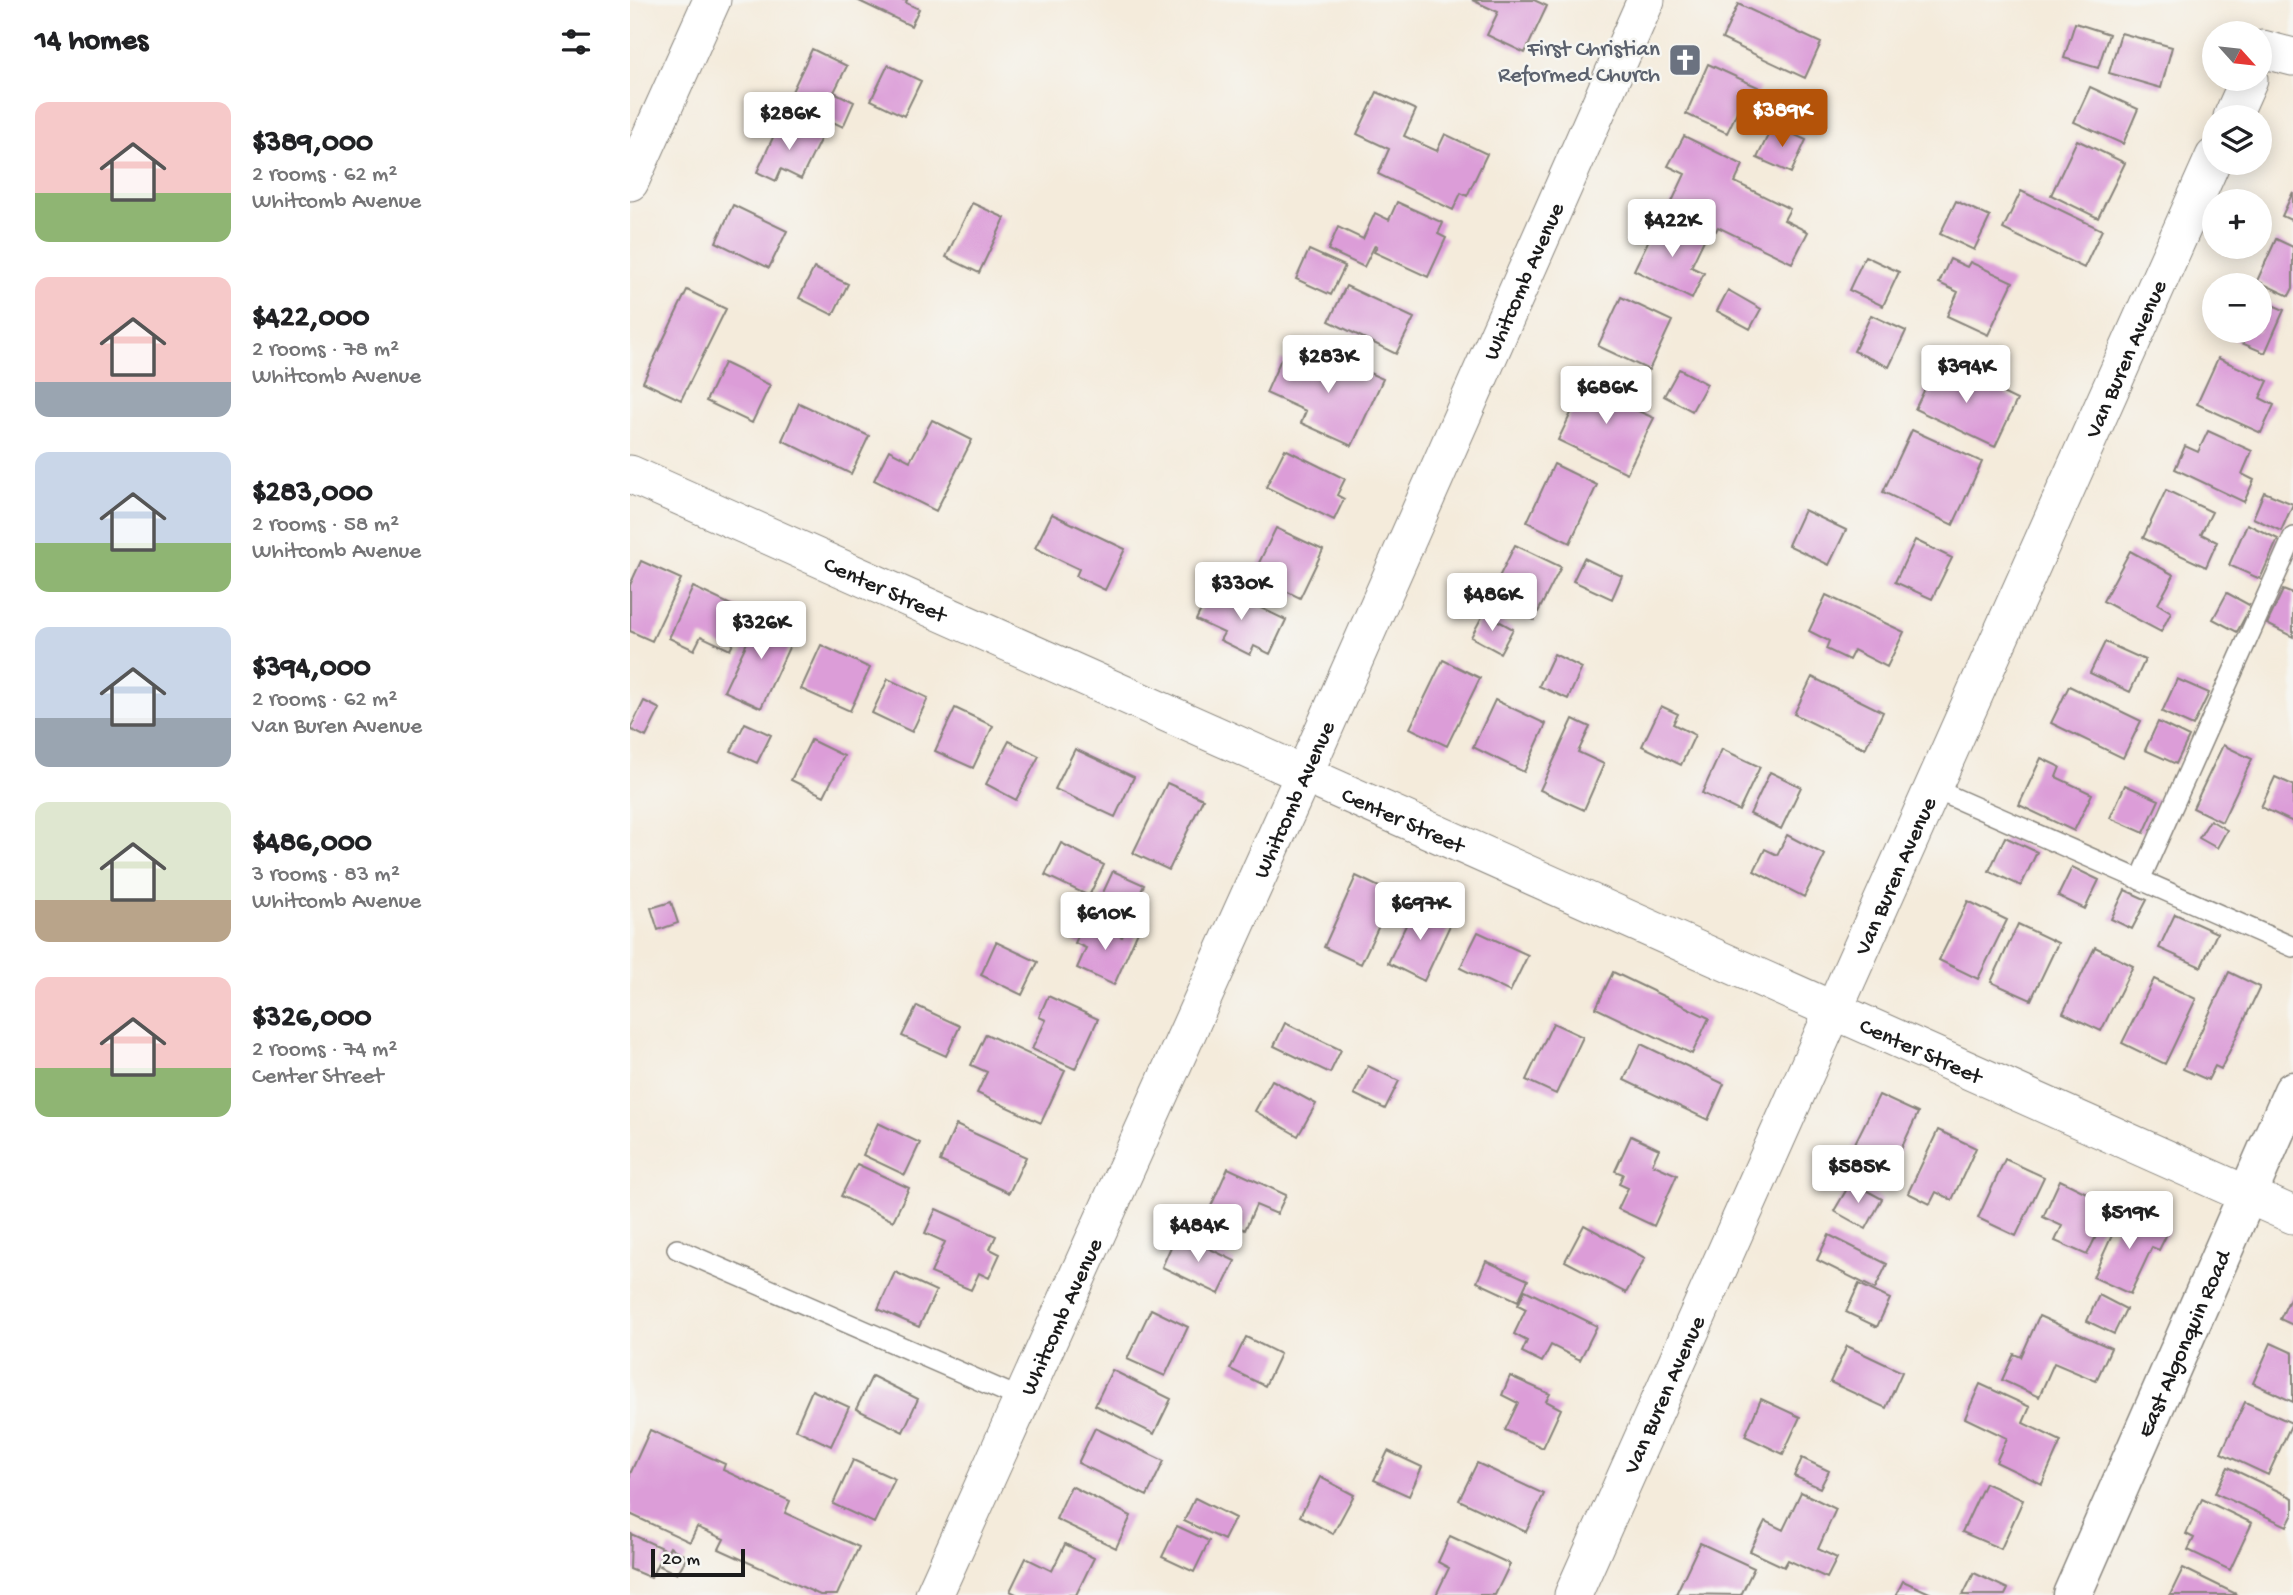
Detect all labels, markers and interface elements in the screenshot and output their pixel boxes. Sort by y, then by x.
north arrow [2202,21,2272,91]
map controls [2202,21,2272,343]
icon: filters [557,23,595,61]
text: 14 homes [35,25,148,60]
place label: First Christian Reformed Church [1498,37,1660,90]
church icon: First Christian Reformed Church [1666,41,1704,79]
pin: $389K [1733,90,1831,149]
pin: $286K [740,92,838,152]
text: $389K [1752,98,1812,125]
text: $286K [760,101,818,128]
button: layers [2202,105,2272,175]
text: $389,000 [252,127,373,162]
icon: home [91,130,175,214]
text: 2 rooms · 62 m² [252,162,397,189]
text: Whitcomb Avenue [252,189,421,216]
button: + [2202,189,2272,259]
street label: Whitcomb Avenue [1479,198,1572,365]
pin: $422K [1623,200,1721,259]
text: $422K [1644,208,1700,235]
button: − [2202,273,2272,343]
street label: Van Buren Avenue [2080,275,2175,444]
text: $422,000 [252,302,370,337]
icon: home [91,305,175,389]
pin: $283K [1279,336,1377,395]
text: 2 rooms · 78 m² [252,337,399,364]
text: $283K [1299,344,1357,371]
pin: $394K [1917,346,2015,405]
text: $394K [1937,354,1995,381]
text: Whitcomb Avenue [252,364,421,391]
pin: $686K [1557,366,1655,426]
text: $686K [1577,375,1635,402]
text: $283,000 [252,477,373,512]
icon: home [91,480,175,564]
text: 2 rooms · 58 m² [252,512,399,539]
text: Whitcomb Avenue [252,539,421,566]
street label: Center Street [819,552,951,631]
pin: $330K [1192,562,1290,622]
text: $330K [1211,571,1271,598]
pin: $486K [1443,574,1541,633]
text: $486K [1463,582,1521,609]
pin: $326K [712,602,810,661]
text: $326K [732,610,790,637]
text: $394,000 [252,652,371,687]
icon: home [91,655,175,739]
text: 2 rooms · 62 m² [252,687,397,714]
text: Van Buren Avenue [252,714,422,741]
street label: Whitcomb Avenue [1249,717,1343,883]
street label: Center Street [1337,783,1469,862]
street label: Van Buren Avenue [1850,792,1944,961]
text: $486,000 [252,827,372,862]
icon: home [91,830,175,914]
text: 3 rooms · 83 m² [252,862,400,889]
pin: $697K [1371,883,1469,942]
text: Whitcomb Avenue [252,889,421,916]
text: $697K [1391,891,1449,918]
pin: $610K [1056,892,1154,952]
text: $610K [1076,901,1134,928]
text: $326,000 [252,1002,372,1037]
icon: home [91,1005,175,1089]
street label: Center Street [1855,1014,1987,1092]
text: 2 rooms · 74 m² [252,1037,397,1064]
text: Center Street [252,1064,383,1091]
pin: $585K [1809,1146,1907,1205]
text: $585K [1828,1154,1888,1181]
pin: $519K [2080,1192,2178,1251]
text: $519K [2101,1200,2157,1227]
pin: $484K [1149,1204,1247,1264]
text: $484K [1169,1213,1227,1240]
street label: Whitcomb Avenue [1016,1234,1110,1400]
street label: East Algonquin Road [2133,1246,2239,1442]
street label: Van Buren Avenue [1618,1311,1713,1480]
scale bar [651,1546,746,1578]
text: 20 m [662,1549,700,1572]

